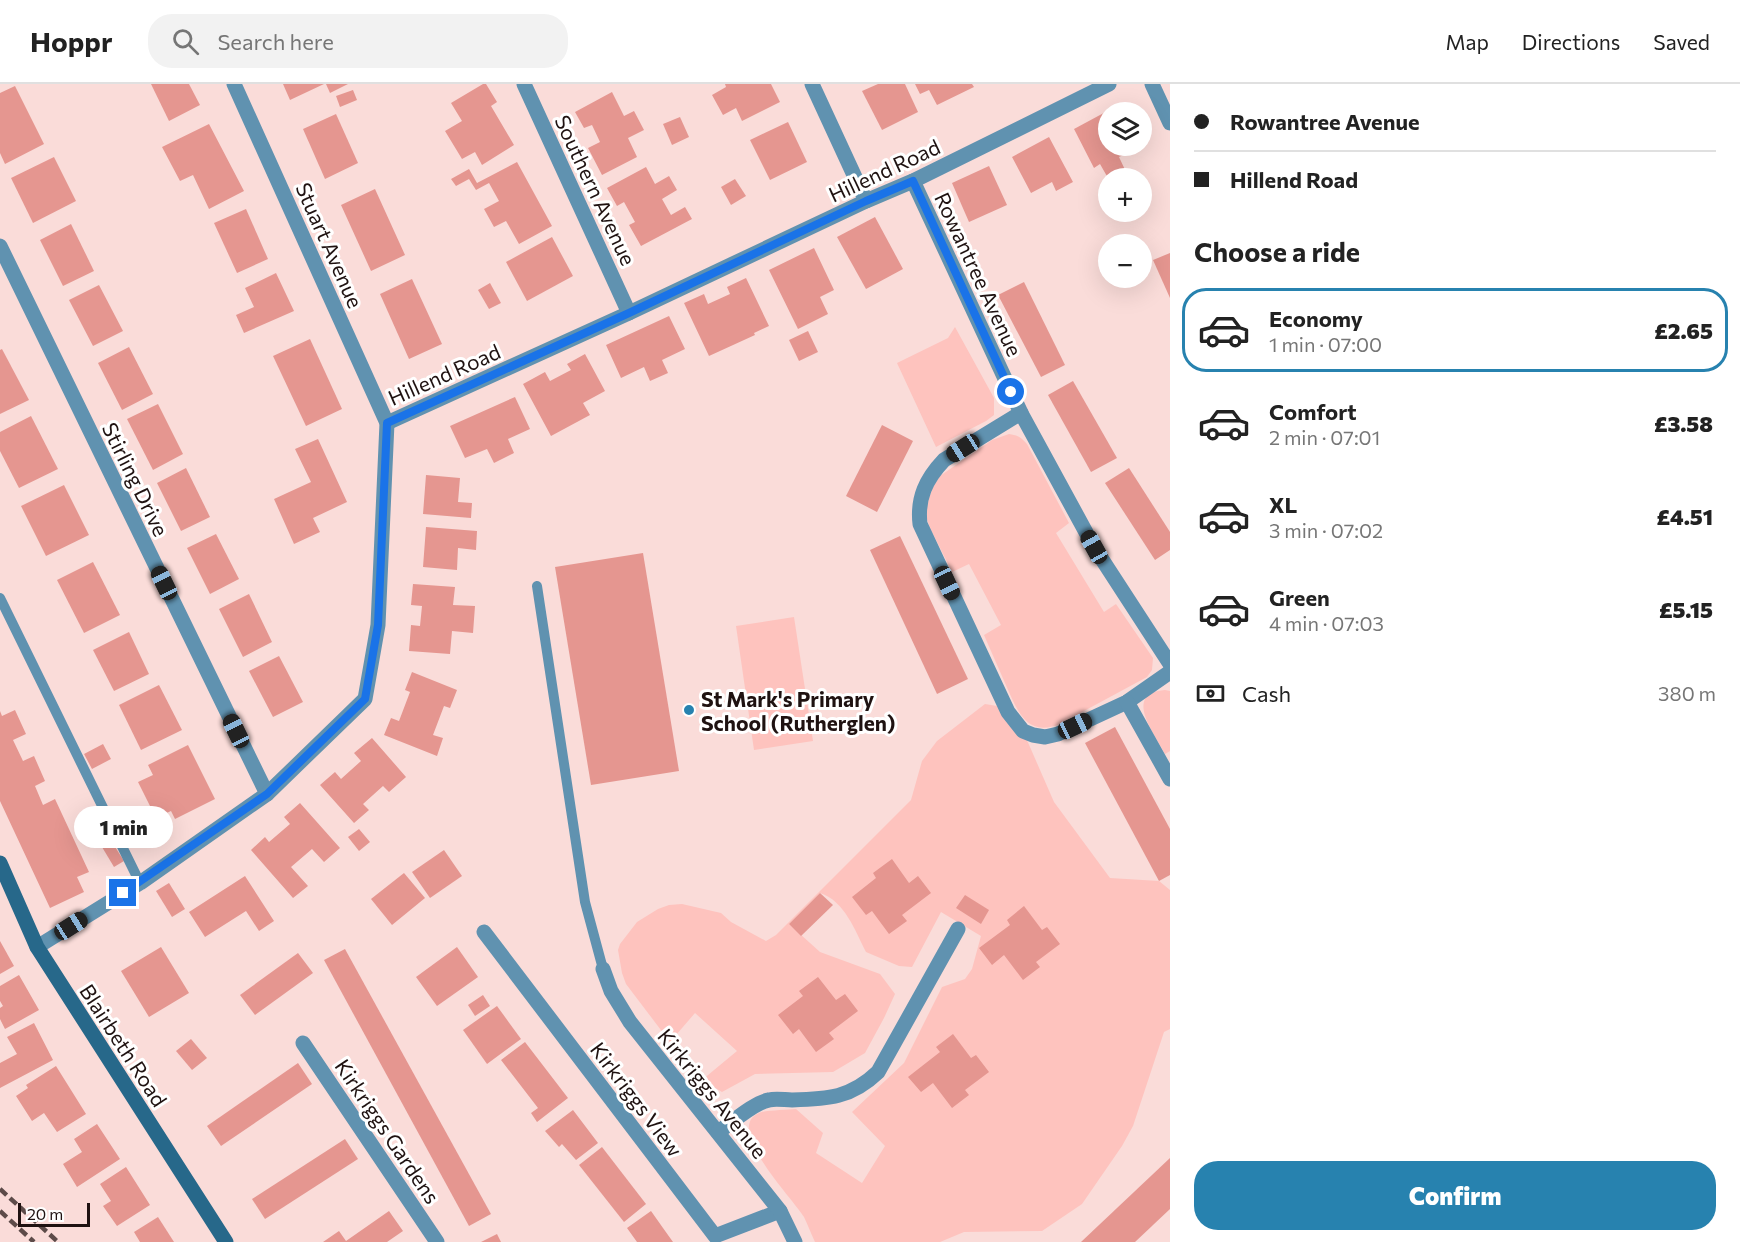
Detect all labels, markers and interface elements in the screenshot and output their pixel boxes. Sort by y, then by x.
search box [148,14,568,68]
text: Hoppr [30,24,112,58]
icon: search [169,25,202,58]
text: Search here [217,28,334,55]
text: Map [1446,29,1489,54]
text: Directions [1522,29,1620,54]
text: Saved [1653,29,1710,54]
map controls [1098,102,1152,288]
button: layers [1098,102,1152,156]
text: Rowantree Avenue [1230,108,1420,135]
street label: Southern Avenue [550,111,642,269]
street label: Hillend Road [824,133,944,207]
text: Hillend Road [1230,166,1358,193]
button: + [1098,168,1152,222]
street label: Stuart Avenue [291,179,369,311]
street label: Rowantree Avenue [930,188,1028,360]
button: − [1098,234,1152,288]
text: Choose a ride [1194,235,1360,268]
icon: car [1197,303,1251,357]
text: Economy [1269,305,1363,332]
text: £2.65 [1654,317,1713,344]
text: 1 min · 07:00 [1269,332,1382,356]
street label: Hillend Road [384,338,504,410]
route start [997,378,1024,405]
icon: car [1197,396,1251,450]
text: Comfort [1269,398,1357,425]
text: £3.58 [1654,410,1713,437]
street label: Stirling Drive [98,418,174,540]
text: 2 min · 07:01 [1269,425,1380,449]
car [943,431,983,465]
icon: car [1197,489,1251,543]
text: XL [1269,491,1297,518]
text: £4.51 [1656,503,1713,530]
text: 3 min · 07:02 [1269,518,1383,542]
car [1077,527,1111,567]
car [148,563,180,603]
car [931,563,963,603]
icon: car [1197,582,1251,636]
text: Green [1269,584,1330,611]
text: £5.15 [1659,596,1713,623]
text: 4 min · 07:03 [1269,611,1384,635]
icon: cash [1194,677,1227,710]
text: Cash [1242,680,1291,707]
text: 380 m [1658,681,1716,705]
place label: St Mark's Primary School (Rutherglen) [701,686,896,735]
marker: St Mark's Primary School (Rutherglen) [682,703,696,717]
car [1055,710,1095,742]
car [220,711,252,751]
callout: 1 min [74,806,172,848]
text: 1 min [99,815,148,839]
route end [109,879,136,906]
car [51,909,91,943]
street label: Blairbeth Road [75,979,173,1111]
street label: Kirkriggs Avenue [653,1023,773,1163]
street label: Kirkriggs View [586,1037,688,1161]
street label: Kirkriggs Gardens [330,1054,446,1208]
button: Confirm [1194,1161,1716,1230]
scale bar [18,1200,90,1228]
text: 20 m [27,1204,63,1223]

